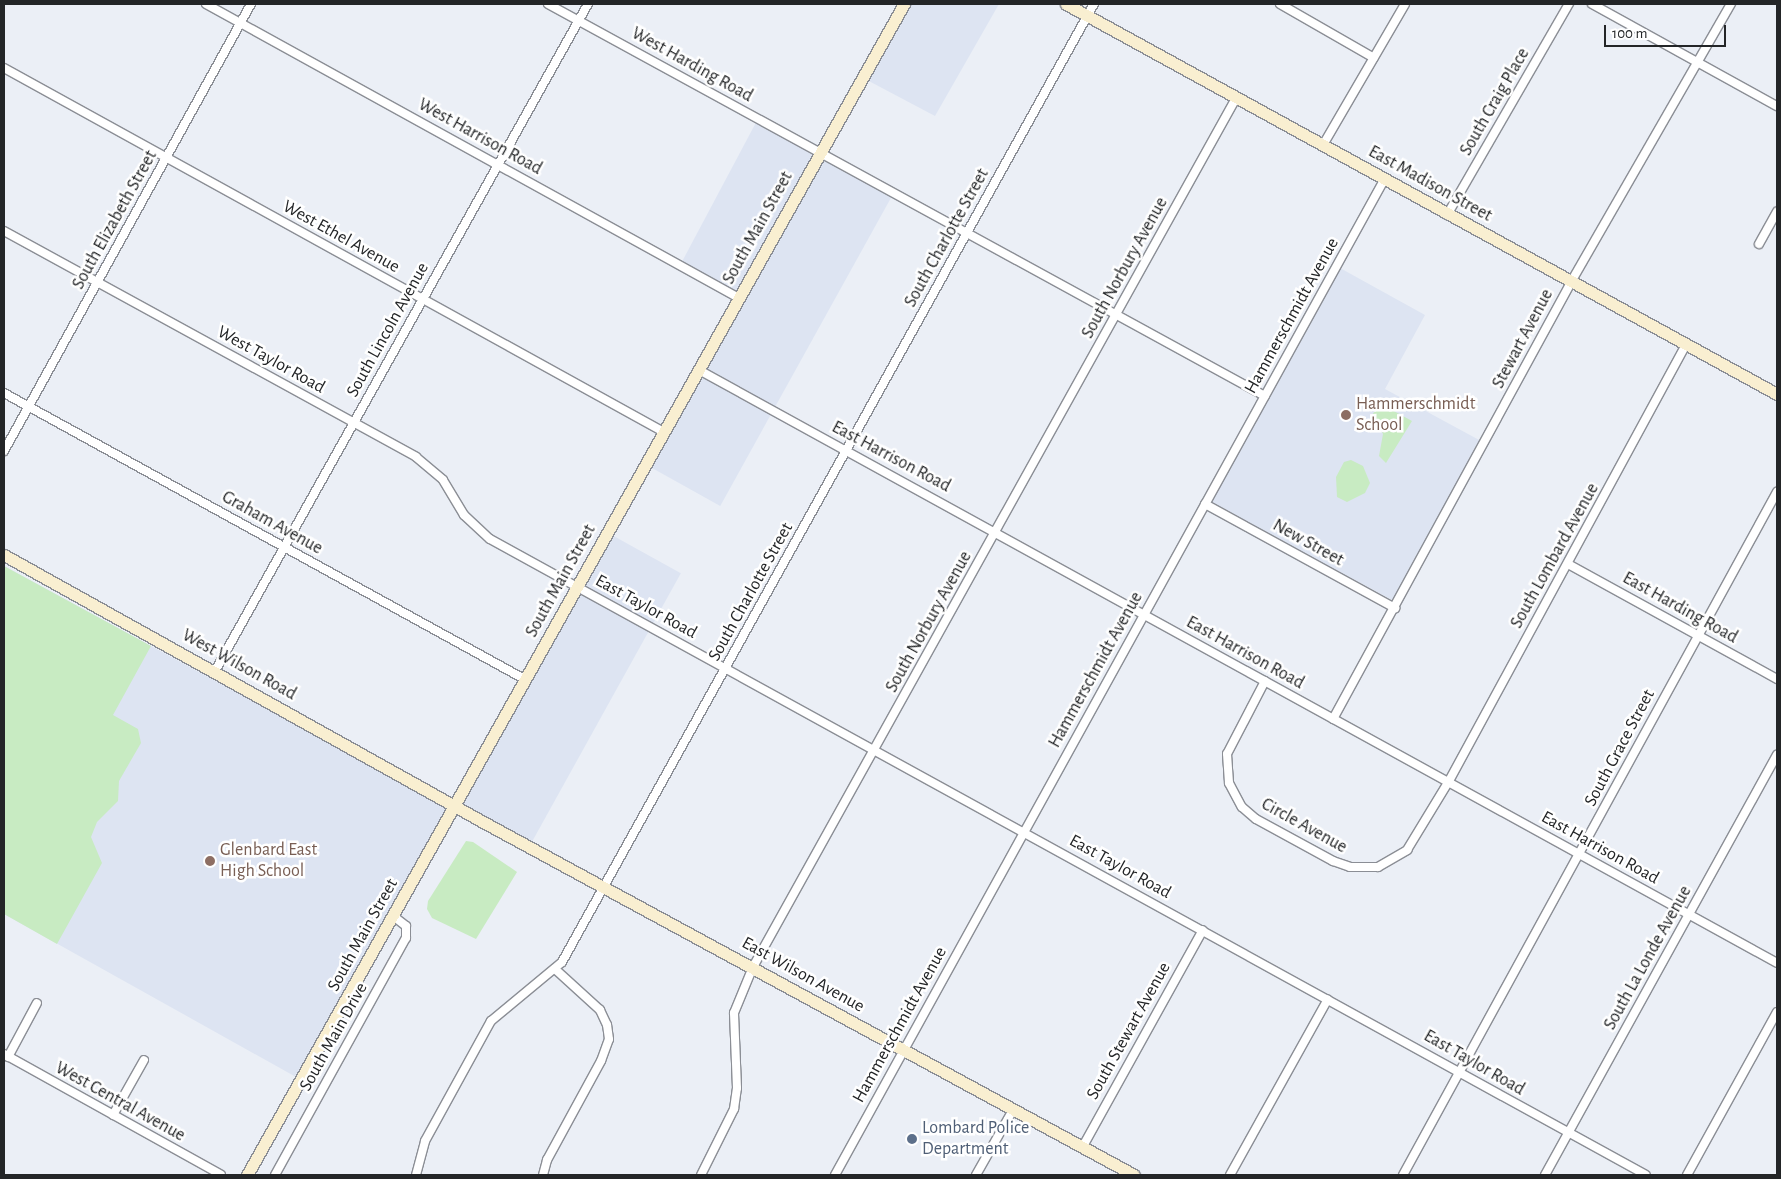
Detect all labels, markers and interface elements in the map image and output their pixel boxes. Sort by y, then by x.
scale bar [1606,15,1728,47]
street label: West Harding Road [628,23,756,107]
text: 100 m [1612,26,1647,41]
street label: South Craig Place [1455,44,1535,160]
street label: West Harrison Road [414,94,546,180]
street label: East Madison Street [1364,141,1496,227]
street label: South Elizabeth Street [68,147,162,293]
street label: South Charlotte Street [900,165,994,311]
street label: South Main Street [718,168,798,288]
street label: South Norbury Avenue [1077,194,1173,342]
street label: West Ethel Avenue [279,196,403,278]
street label: Hammerschmidt Avenue [1240,234,1344,398]
street label: South Lincoln Avenue [342,259,434,401]
street label: Stewart Avenue [1488,286,1558,392]
street label: West Taylor Road [213,321,329,399]
place label: Hammerschmidt School [1356,394,1475,436]
marker: Hammerschmidt School [1340,409,1352,421]
street label: East Harrison Road [828,417,954,497]
street label: South Lombard Avenue [1506,480,1604,632]
street label: Graham Avenue [218,486,326,560]
street label: New Street [1269,515,1347,571]
street label: South Charlotte Street [704,519,798,665]
street label: South Main Street [521,521,601,641]
street label: South Norbury Avenue [881,548,977,696]
street label: East Harding Road [1619,567,1741,649]
street label: East Taylor Road [591,570,701,644]
street label: Hammerschmidt Avenue [1044,588,1148,752]
street label: East Harrison Road [1182,612,1308,694]
street label: West Wilson Road [178,625,300,705]
street label: South Grace Street [1580,686,1660,810]
street label: Circle Avenue [1257,794,1351,858]
street label: East Harrison Road [1537,807,1663,889]
street label: East Taylor Road [1065,830,1175,904]
place label: Glenbard East High School [220,840,317,882]
marker: Glenbard East High School [204,855,216,867]
street label: South Main Street [323,875,403,995]
street label: South La Londe Avenue [1599,882,1697,1034]
street label: East Wilson Avenue [738,932,868,1018]
street label: Hammerschmidt Avenue [848,943,952,1107]
street label: South Stewart Avenue [1082,959,1176,1103]
street label: South Main Drive [295,979,373,1095]
street label: East Taylor Road [1420,1025,1528,1101]
street label: West Central Avenue [51,1057,189,1147]
place label: Lombard Police Department [922,1118,1029,1160]
marker: Lombard Police Department [906,1133,918,1145]

